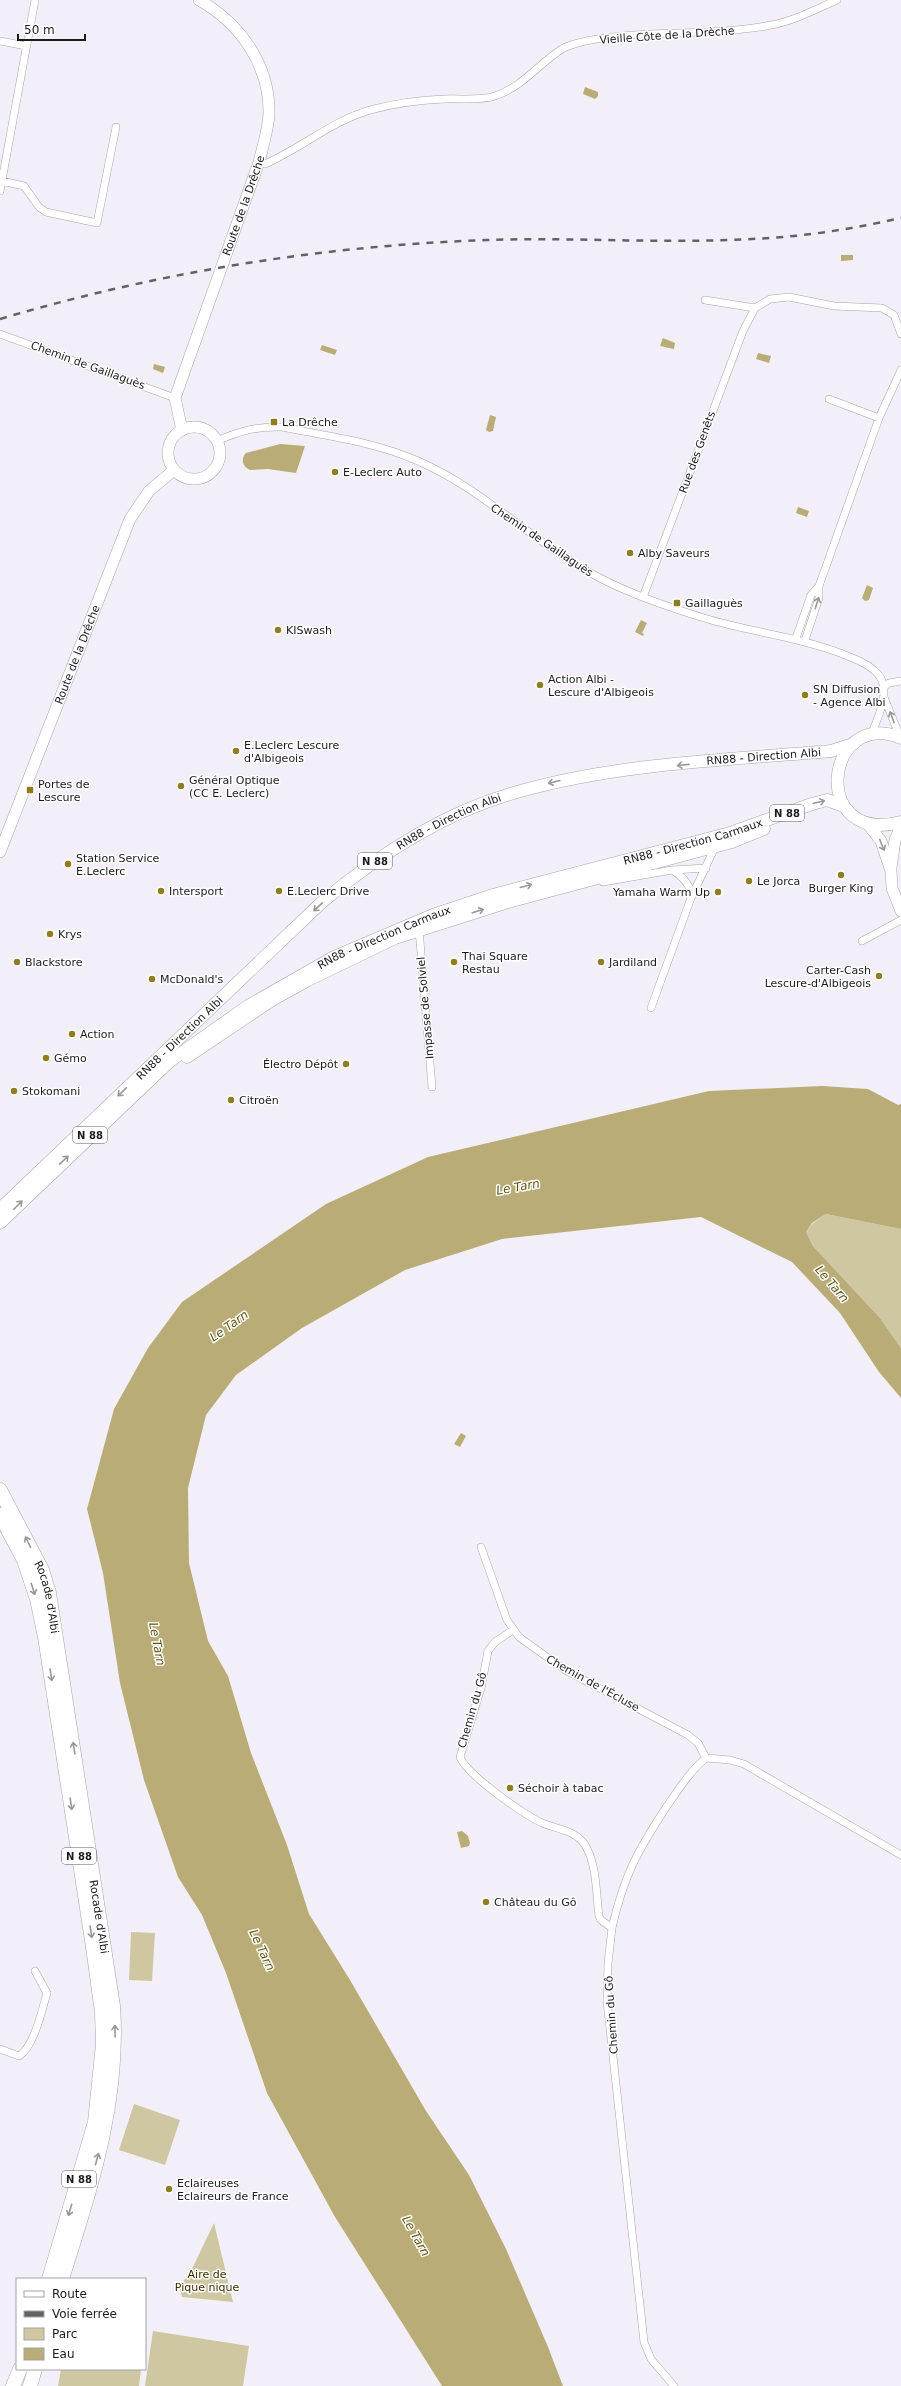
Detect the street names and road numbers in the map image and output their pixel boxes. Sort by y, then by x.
street label: Vieille Côte de la Drèche [599,24,735,47]
street label: Route de la Drêche [220,154,267,258]
street label: Chemin de Gaillaguès [29,339,147,392]
street label: Rue des Genêts [677,409,718,495]
street label: Chemin de Gaillaguès [488,501,596,580]
street label: Route de la Drêche [52,603,103,706]
street label: RN88 - Direction Albi [706,746,821,768]
street label: RN88 - Direction Albi [394,791,503,853]
road number: N 88 [770,805,804,821]
street label: RN88 - Direction Carmaux [622,816,765,868]
road number: N 88 [358,853,392,869]
street label: RN88 - Direction Carmaux [315,903,453,972]
street label: Impasse de Solviel [415,956,436,1060]
street label: RN88 - Direction Albi [134,994,226,1083]
road number: N 88 [73,1127,107,1143]
street label: Rocade d'Albi [31,1559,61,1635]
street label: Chemin de l'Écluse [544,1652,642,1715]
street label: Chemin du Gô [455,1670,490,1750]
road number: N 88 [62,1848,96,1864]
street label: Rocade d'Albi [87,1879,111,1955]
street label: Chemin du Gô [602,1975,621,2055]
road number: N 88 [62,2171,96,2187]

